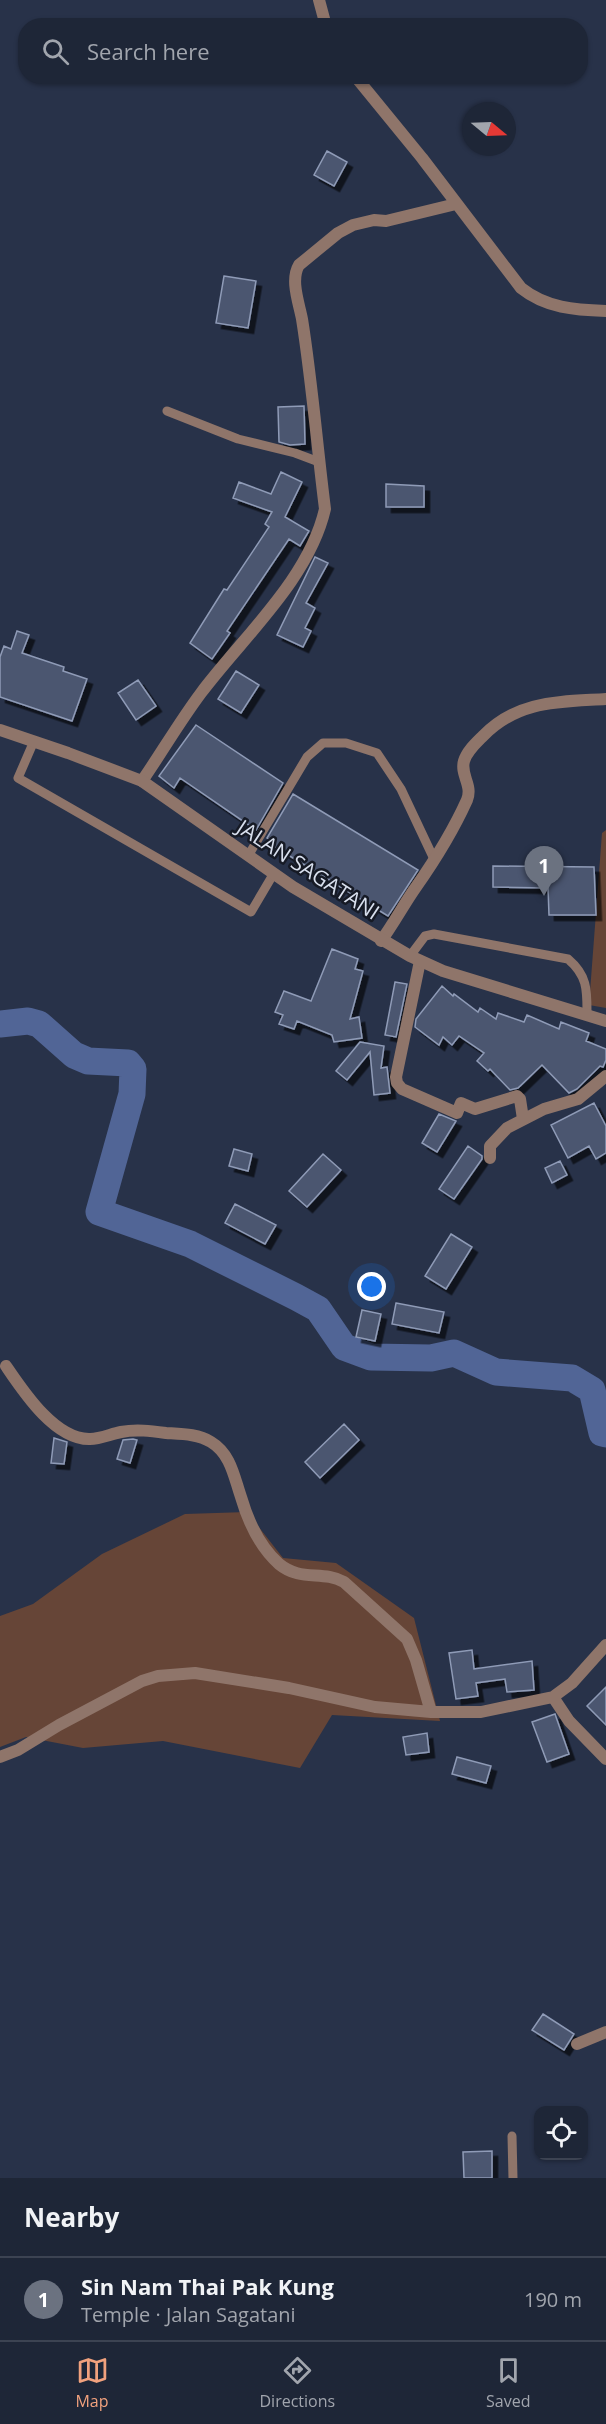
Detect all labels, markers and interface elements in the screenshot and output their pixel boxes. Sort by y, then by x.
search box [18,18,588,84]
icon: search [39,35,72,68]
text: Search here [87,36,210,66]
north arrow [462,102,516,156]
street label: JALAN SAGATANI [230,812,385,926]
pin: 1 [524,846,564,896]
your location [357,1272,386,1301]
map controls [534,2106,588,2160]
button: locate [534,2106,588,2160]
text: Nearby [24,2199,119,2235]
text: Sin Nam Thai Pak Kung [81,2271,334,2301]
text: 1 [38,2286,49,2313]
text: 190 m [524,2286,582,2313]
text: Temple · Jalan Sagatani [81,2301,296,2328]
tab: Map [75,2354,109,2412]
tab: Directions [259,2354,335,2412]
tab: Saved [486,2354,531,2412]

